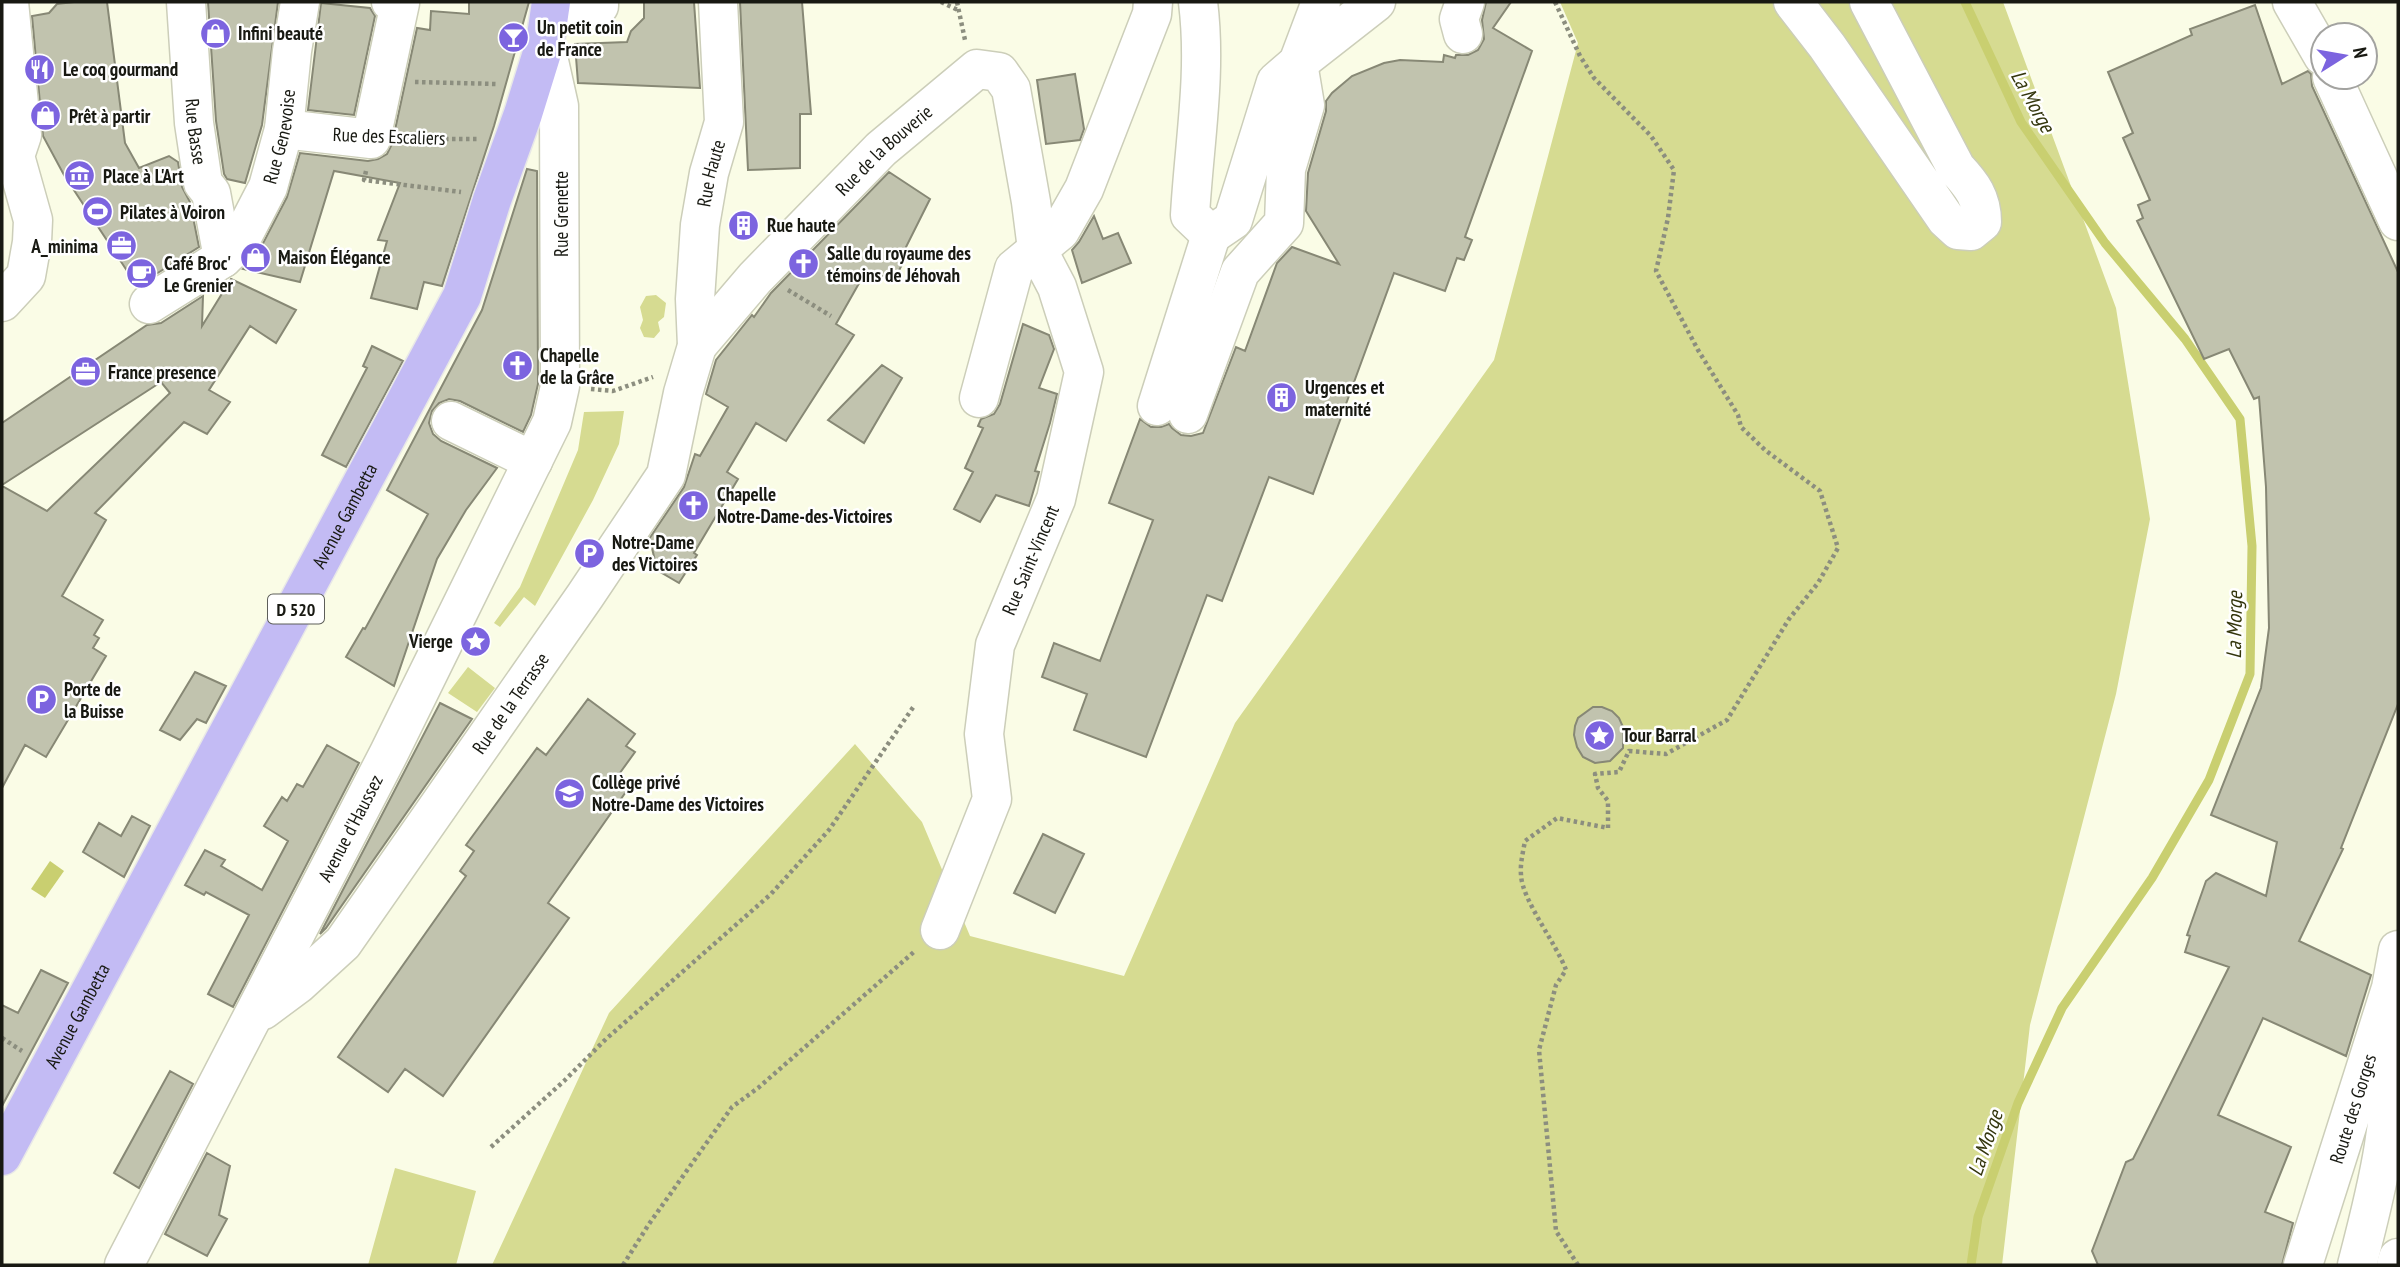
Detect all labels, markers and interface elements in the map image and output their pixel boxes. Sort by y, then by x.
place label: Un petit coin de France [537,15,623,61]
shop icon: Infini beauté [198,16,232,50]
place label: Infini beauté [238,21,323,45]
bar icon: Un petit coin de France [497,21,531,55]
north arrow [2309,21,2379,91]
text: N [2348,45,2373,60]
restaurant icon: Le coq gourmand [23,52,57,86]
place label: Le coq gourmand [63,57,178,81]
water label: La Morge [2005,65,2062,138]
street label: Rue Genevoise [257,88,300,187]
street label: Rue Basse [180,98,212,166]
shop icon: Prêt à partir [29,99,63,133]
street label: Rue de la Bouverie [830,99,937,201]
place label: Prêt à partir [69,104,151,128]
street label: Rue des Escaliers [332,122,446,150]
street label: Rue Haute [691,137,730,209]
museum icon: Place à L'Art [63,159,97,193]
place label: Place à L'Art [103,164,184,188]
street label: Rue Grenette [549,171,573,257]
sports icon: Pilates à Voiron [80,195,114,229]
place label: Pilates à Voiron [120,200,225,224]
building icon: Rue haute [727,208,761,242]
place label: Rue haute [767,213,836,237]
office icon: A_minima [104,229,138,263]
place label: A_minima [30,234,98,258]
shop icon: Maison Élégance [238,240,272,274]
place label: Salle du royaume des témoins de Jéhovah [827,241,971,287]
place label: Maison Élégance [278,245,391,269]
church icon: Salle du royaume des témoins de Jéhovah [787,247,821,281]
place label: Café Broc' Le Grenier [164,251,234,297]
cafe icon: Café Broc' Le Grenier [124,257,158,291]
place label: Chapelle de la Grâce [540,343,614,389]
church icon: Chapelle de la Grâce [500,349,534,383]
office icon: France presence [68,355,102,389]
place label: France presence [108,360,216,384]
place label: Urgences et maternité [1305,375,1385,421]
building icon: Urgences et maternité [1265,381,1299,415]
street label: Avenue Gambetta [307,459,382,572]
place label: Chapelle Notre-Dame-des-Victoires [717,482,893,528]
church icon: Chapelle Notre-Dame-des-Victoires [677,488,711,522]
street label: Rue Saint-Vincent [996,501,1064,618]
place label: Notre-Dame des Victoires [612,530,698,576]
parking icon: Notre-Dame des Victoires [572,536,606,570]
water label: La Morge [2220,590,2248,659]
road number: D 520 [268,594,324,624]
place icon: Vierge [459,624,493,658]
place label: Vierge [408,629,453,653]
street label: Rue de la Terrasse [467,648,554,758]
place label: Porte de la Buisse [64,677,124,723]
parking icon: Porte de la Buisse [24,683,58,717]
place icon: Tour Barral [1582,718,1616,752]
place label: Tour Barral [1622,723,1697,747]
street label: Avenue d'Haussez [313,770,388,886]
place label: Collège privé Notre-Dame des Victoires [592,770,764,816]
school or university icon: Collège privé Notre-Dame des Victoires [552,776,586,810]
street label: Avenue Gambetta [39,959,115,1072]
street label: Route des Gorges [2324,1051,2381,1167]
water label: La Morge [1961,1106,2009,1179]

